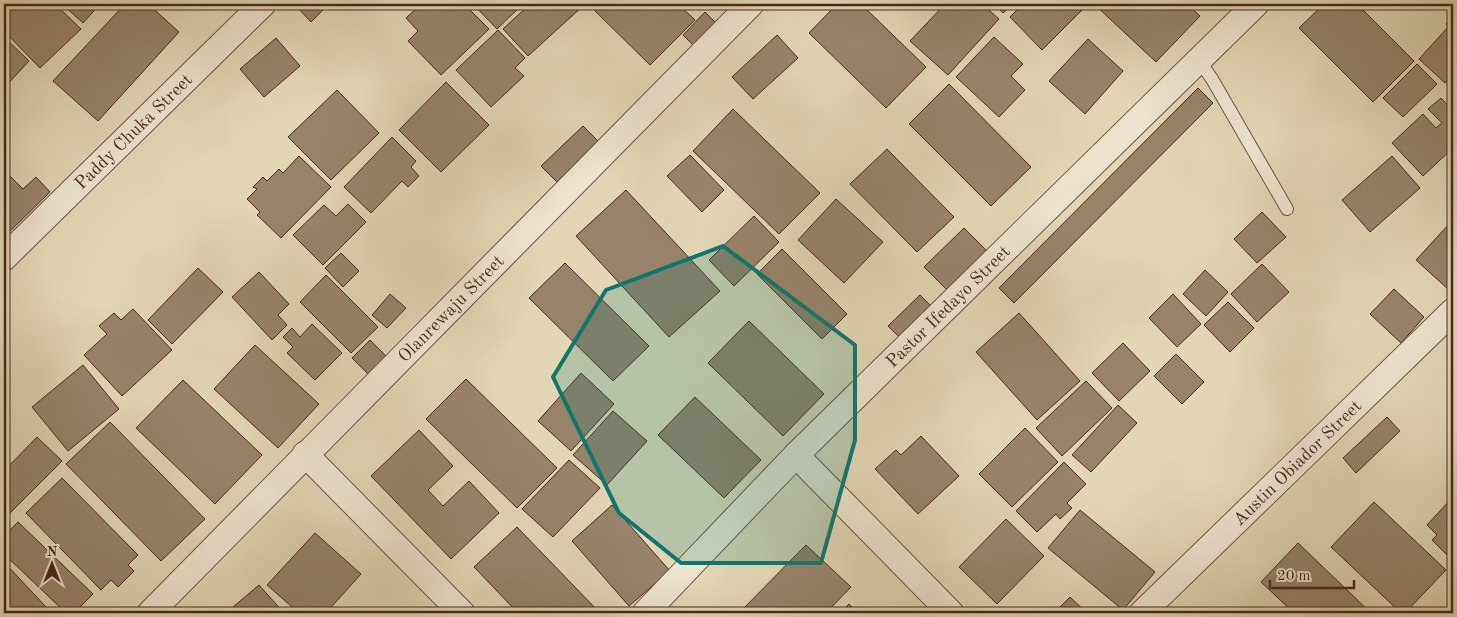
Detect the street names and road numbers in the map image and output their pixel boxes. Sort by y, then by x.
street label: Paddy Chuka Street [72,71,196,193]
street label: Pastor Ifedayo Street [883,243,1014,371]
street label: Olanrewaju Street [395,252,508,366]
street label: Austin Obiador Street [1230,397,1365,529]

